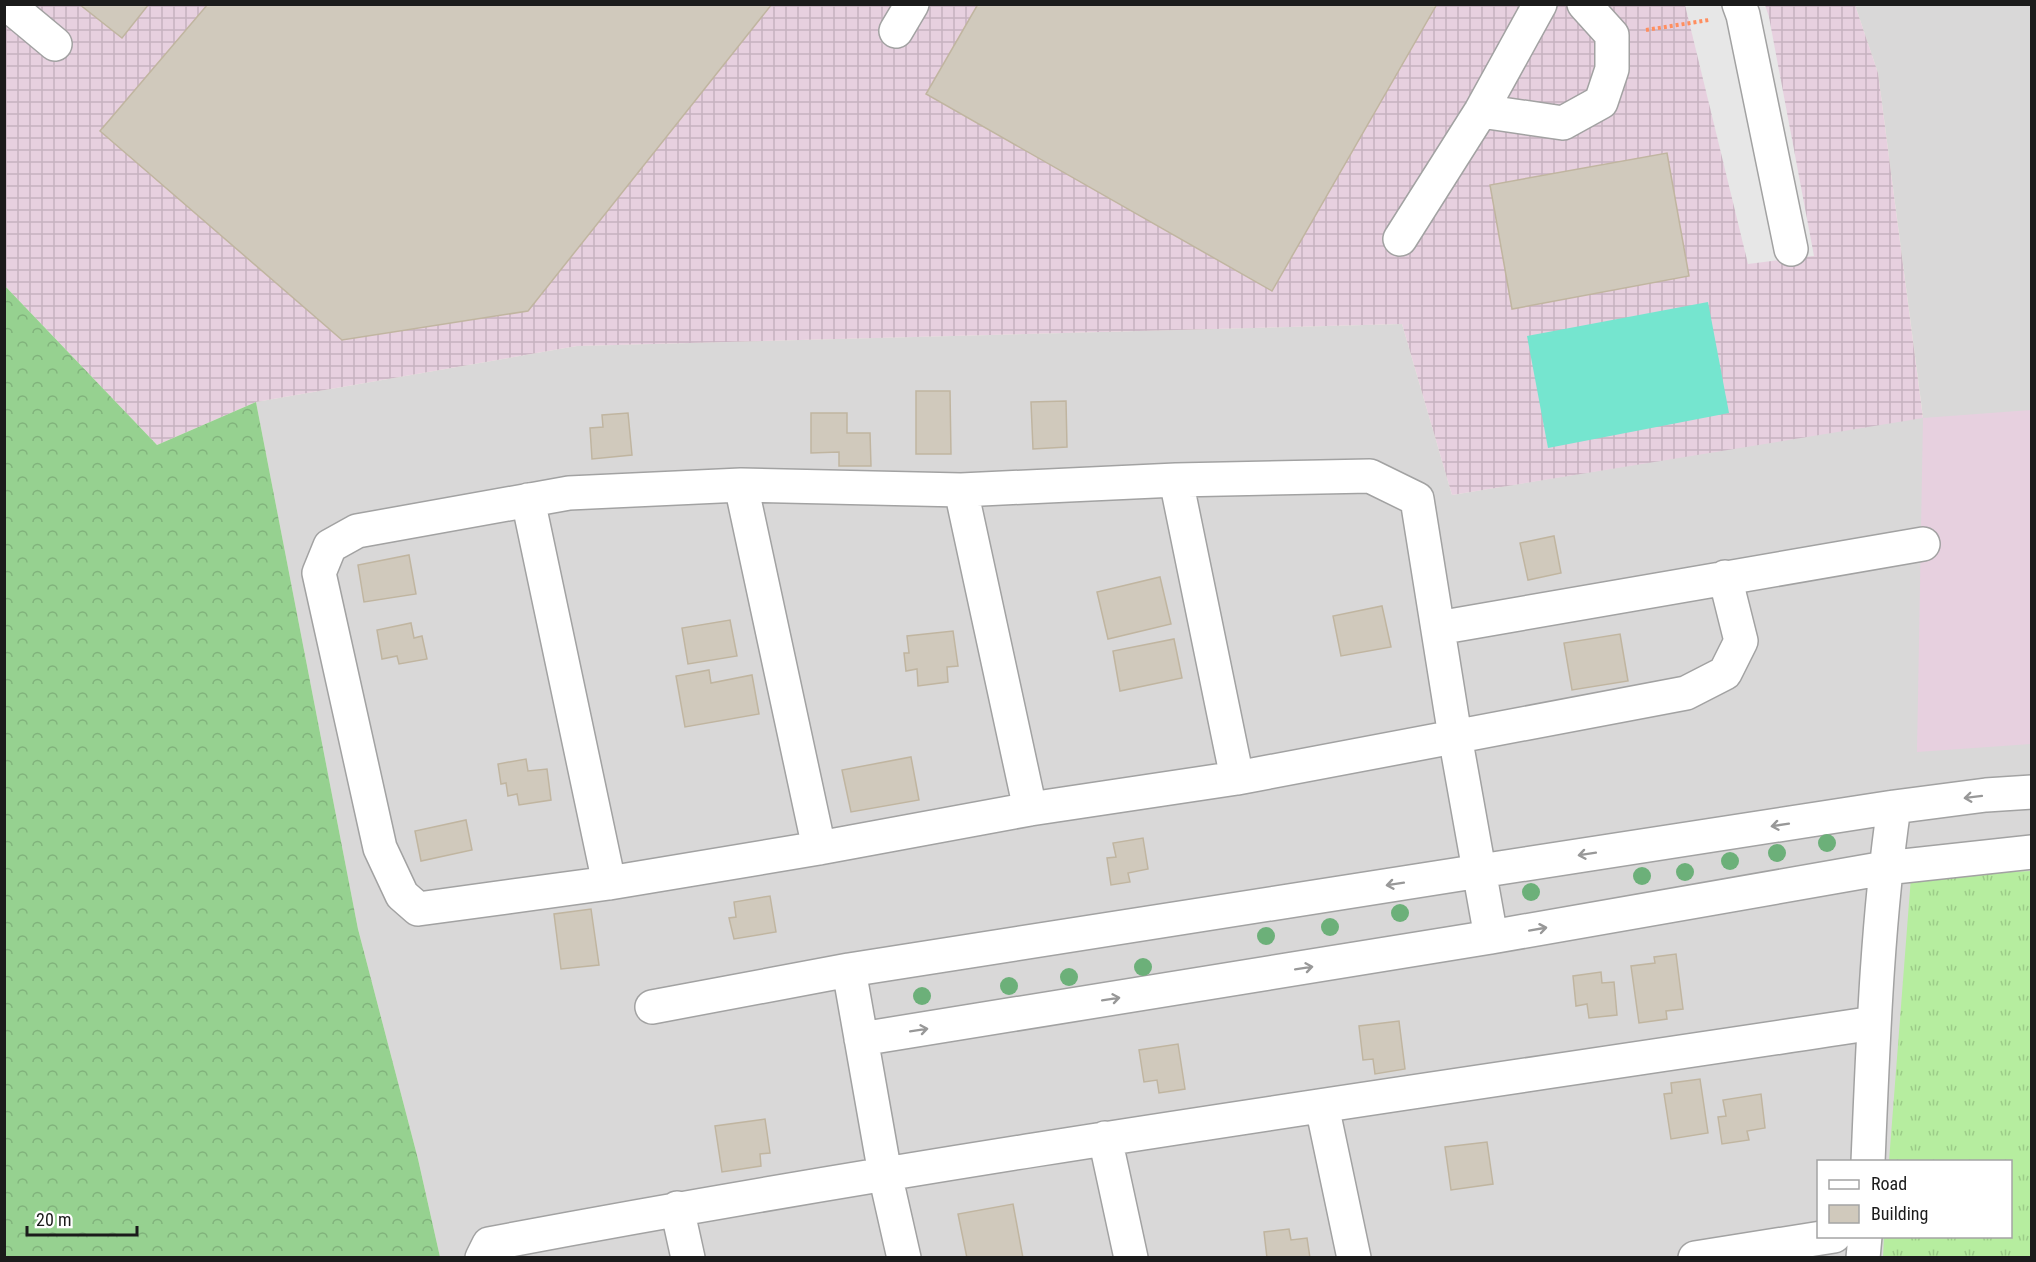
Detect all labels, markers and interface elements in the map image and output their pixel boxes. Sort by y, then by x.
one-way arrow [1964,792,1984,803]
one-way arrow [1771,819,1791,830]
one-way arrow [1578,849,1598,860]
one-way arrow [1385,879,1405,890]
one-way arrow [1527,923,1547,934]
one-way arrow [1294,962,1313,973]
one-way arrow [1101,993,1121,1004]
one-way arrow [909,1024,928,1035]
legend [1817,1160,2012,1238]
text: Road [1871,1173,1907,1194]
scale bar [27,1199,136,1237]
text: Building [1871,1203,1928,1224]
text: 20 m [36,1209,71,1230]

